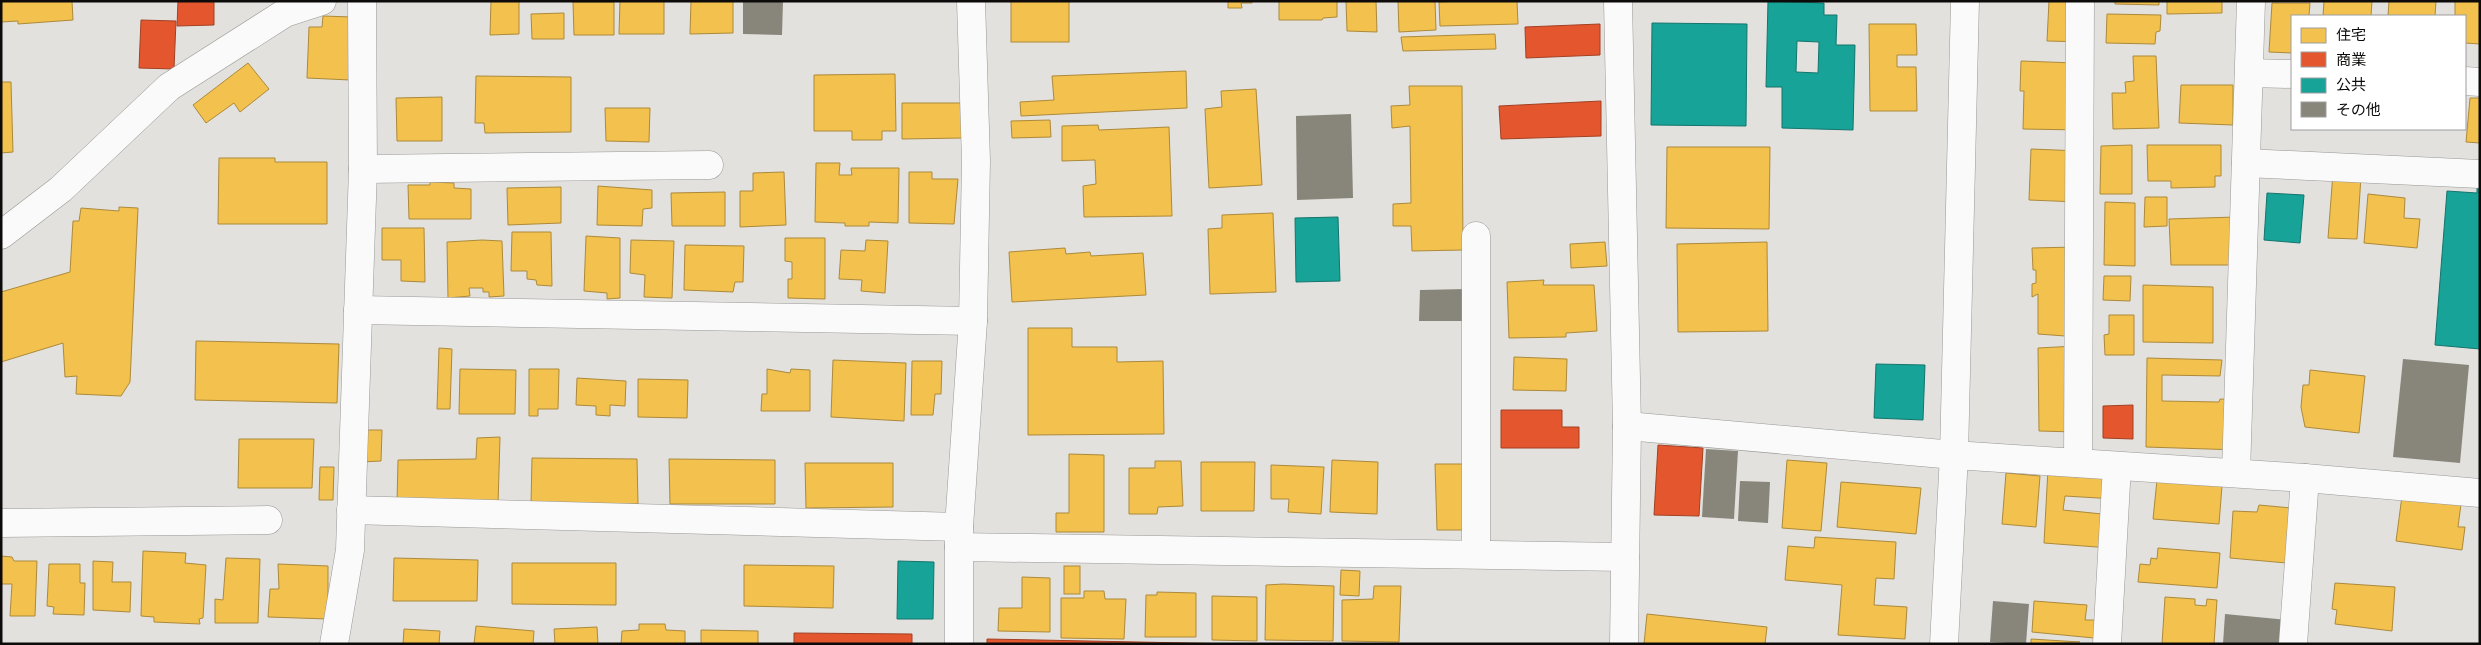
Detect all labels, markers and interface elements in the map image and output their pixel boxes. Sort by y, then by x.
legend [2291,15,2466,130]
text: 住宅 [2336,26,2366,44]
text: 商業 [2336,51,2366,69]
text: 公共 [2336,76,2366,94]
text: その他 [2336,101,2381,119]

